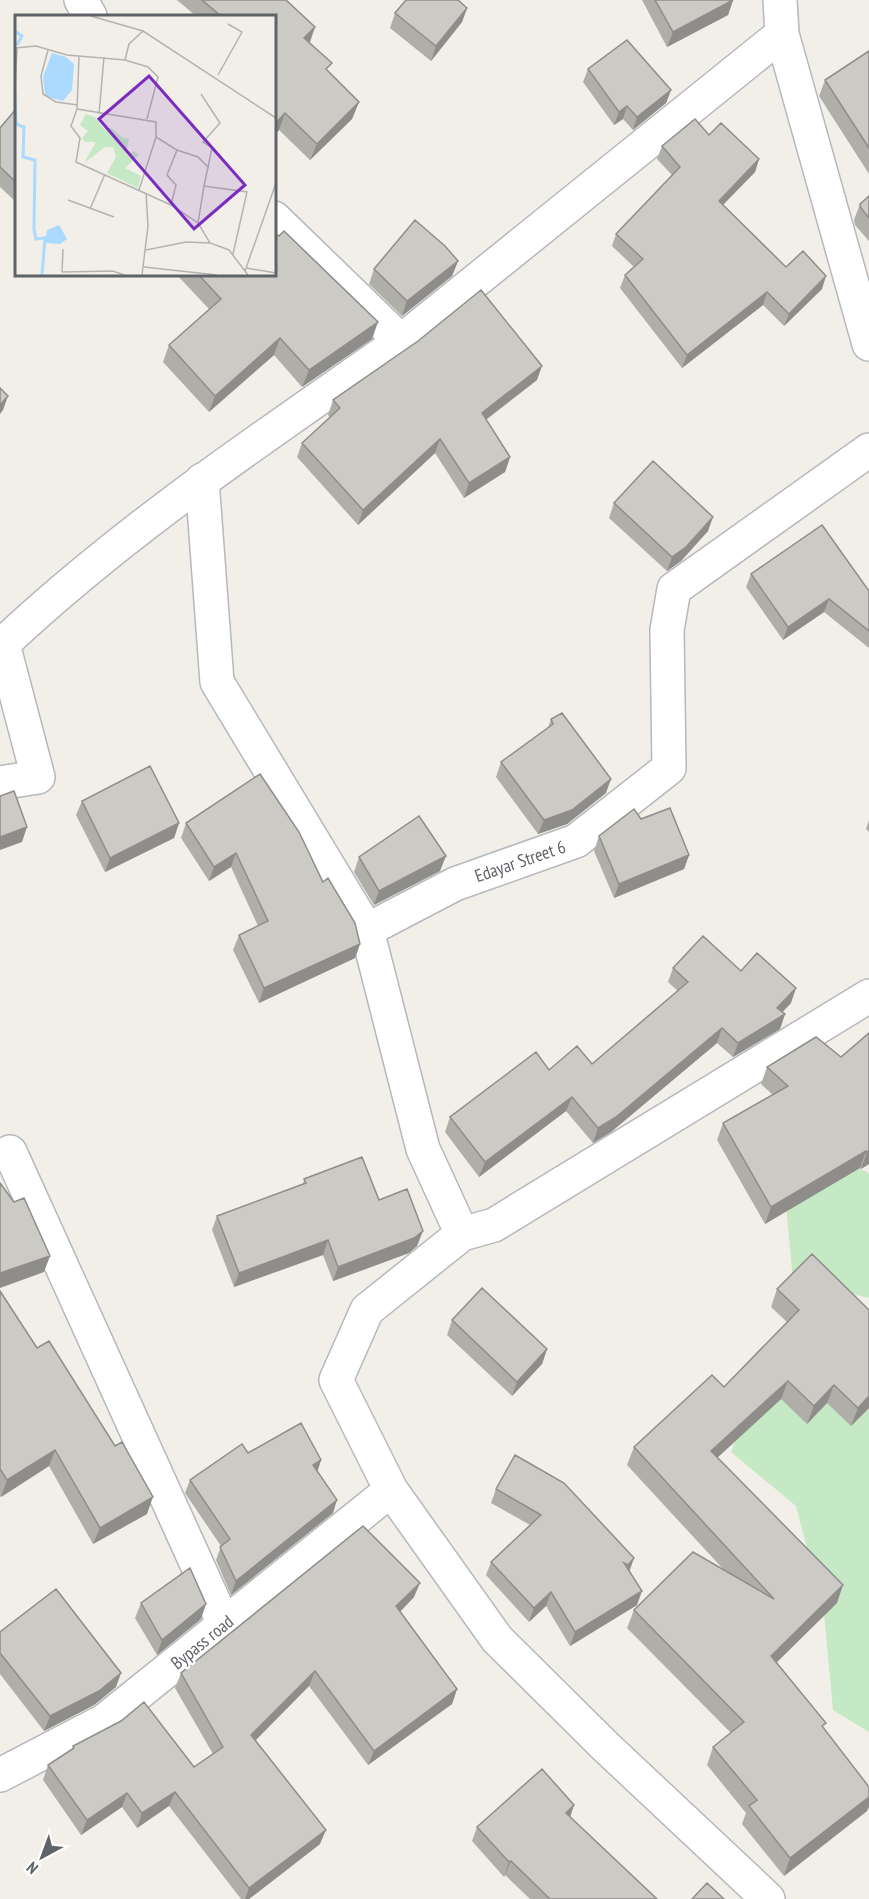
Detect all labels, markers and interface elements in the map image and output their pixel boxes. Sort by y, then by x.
inset map [15,15,276,276]
street label: Edayar Street 6 [472,835,568,887]
street label: Bypass road [166,1610,238,1674]
north arrow [12,1827,72,1887]
text: N [22,1858,42,1879]

